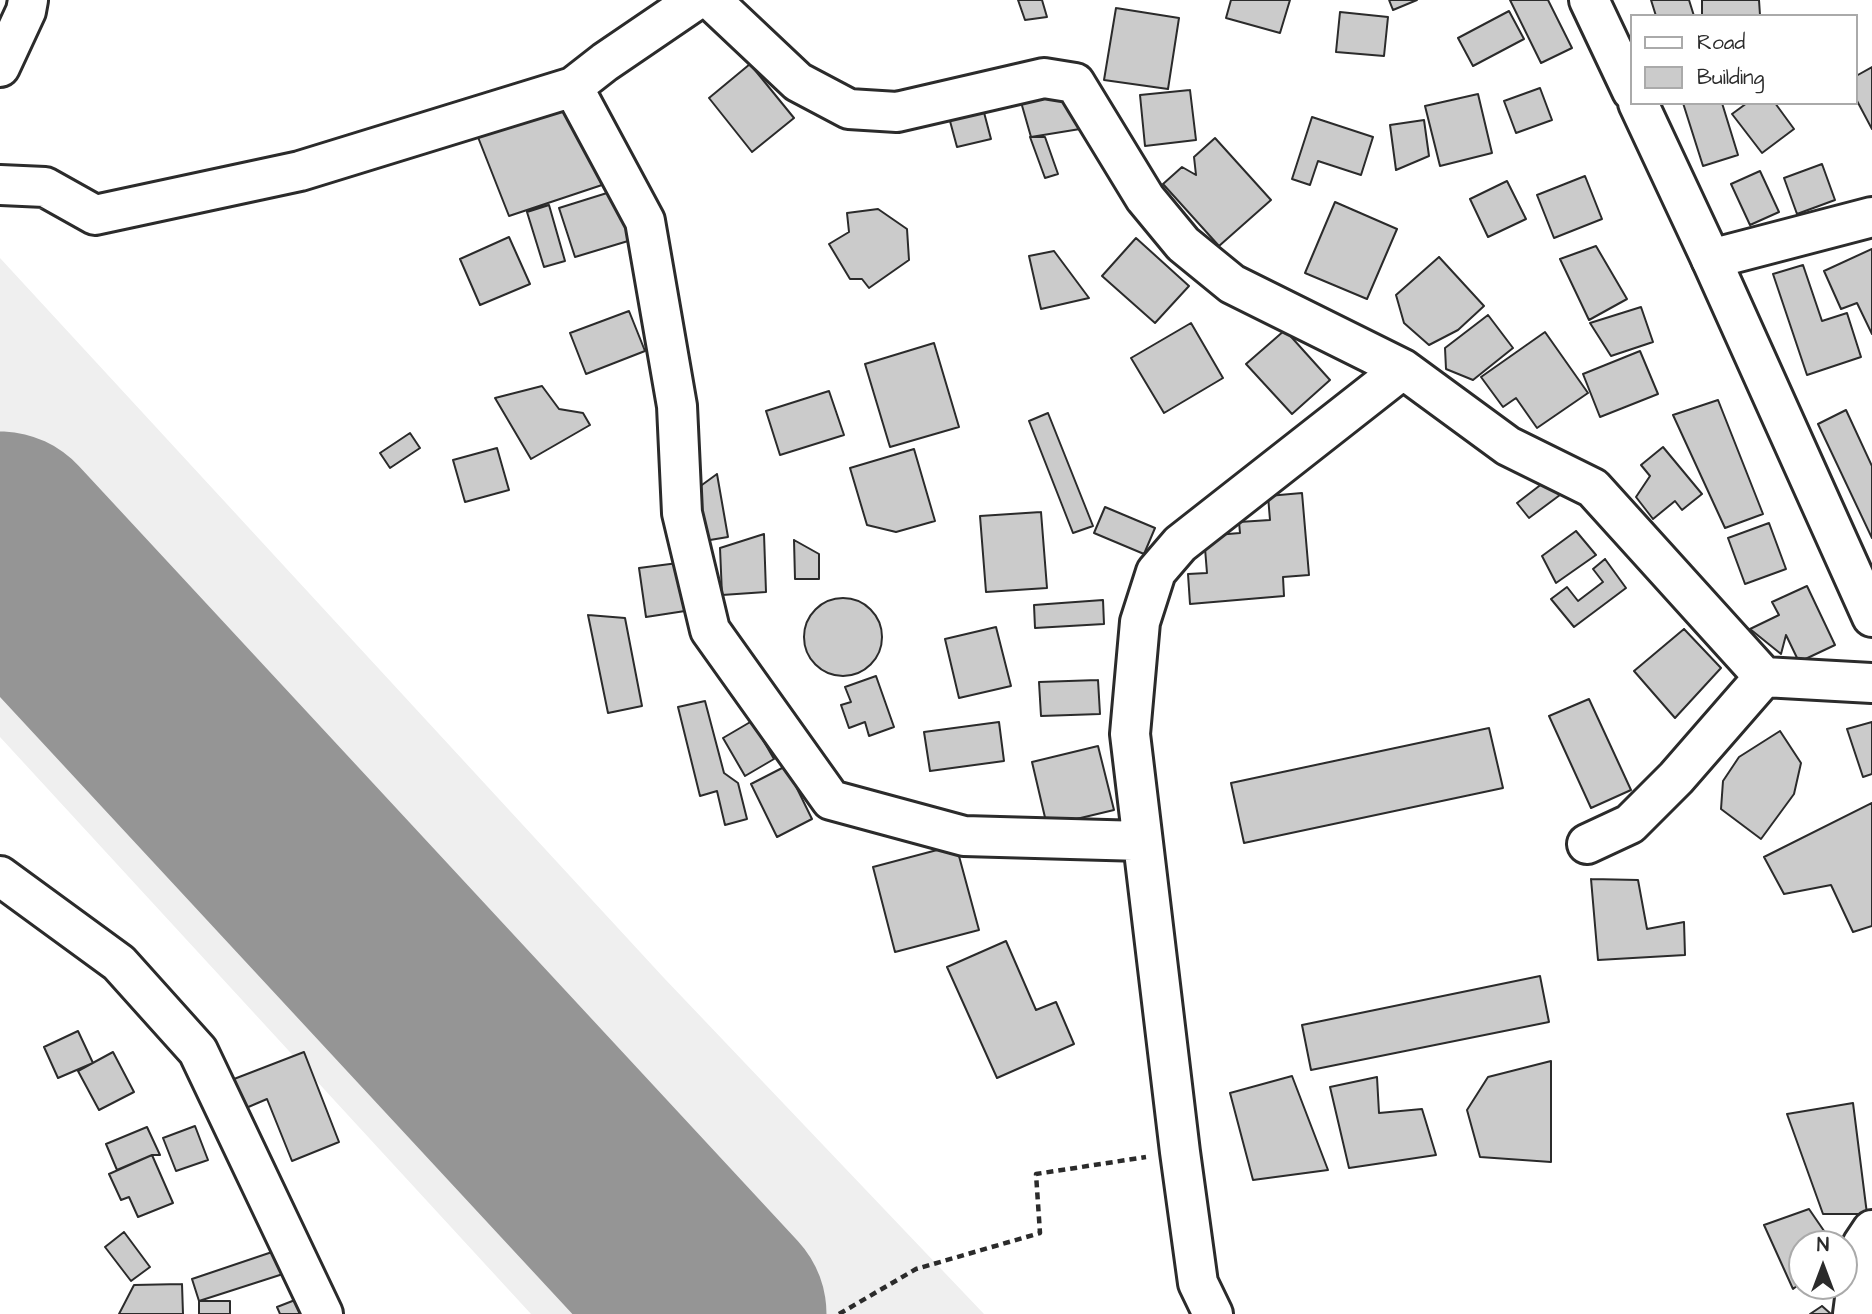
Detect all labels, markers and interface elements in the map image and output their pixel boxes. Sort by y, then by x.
legend [1630,14,1858,105]
text: Road [1697,28,1745,57]
text: Building [1697,63,1764,92]
north arrow [1788,1230,1858,1300]
text: N [1817,1232,1829,1259]

